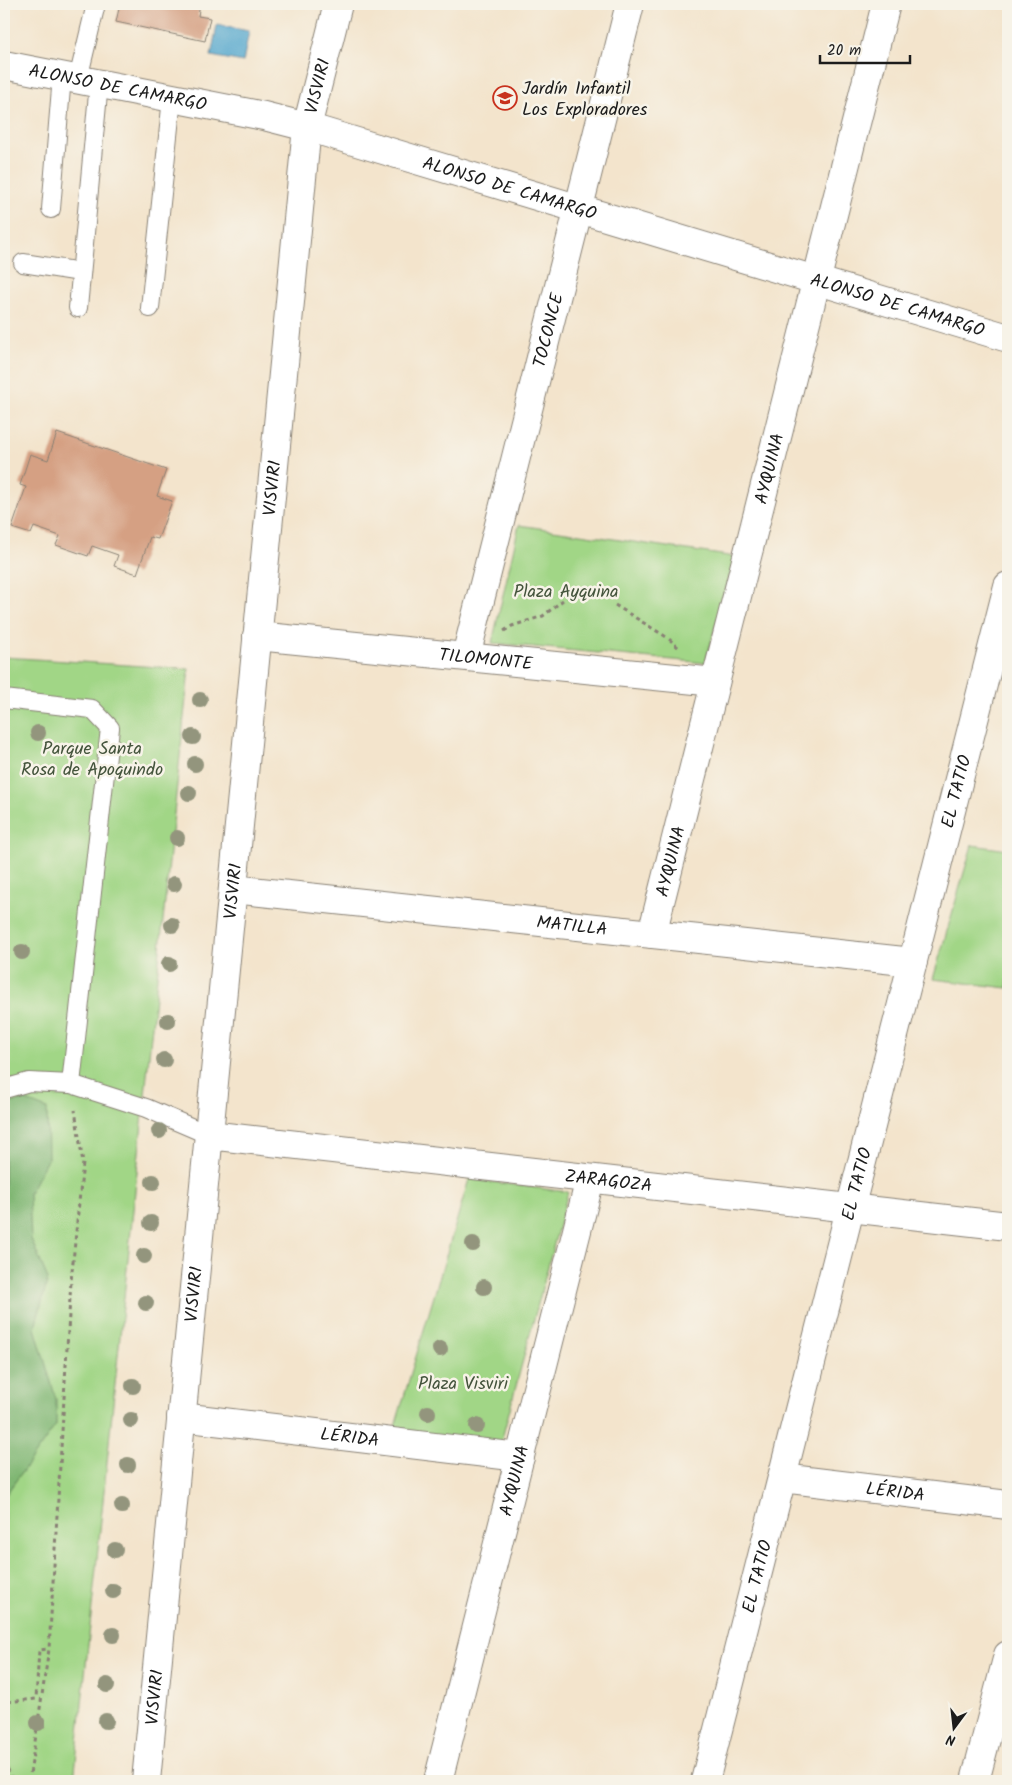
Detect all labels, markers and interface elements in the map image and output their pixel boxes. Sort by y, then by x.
scale bar [820,32,910,64]
text: 20 m [827,39,861,63]
street label: VISVIRI [298,56,340,117]
street label: ALONSO DE CAMARGO [26,57,209,120]
place label: Jardín Infantil Los Exploradores [522,75,648,125]
school or university icon: Jardín Infantil Los Exploradores [492,85,518,111]
street label: ALONSO DE CAMARGO [419,150,600,229]
street label: ALONSO DE CAMARGO [806,266,988,346]
street label: TOCONCE [526,290,573,371]
street label: AYQUINA [748,430,793,507]
street label: VISVIRI [256,459,290,518]
park label: Plaza Ayquina [513,578,619,607]
street label: TILOMONTE [438,641,534,680]
park label: Parque Santa Rosa de Apoquindo [21,735,163,785]
street label: EL TATIO [934,752,981,831]
street label: AYQUINA [649,823,695,900]
street label: VISVIRI [217,862,251,921]
street label: MATILLA [535,909,609,945]
street label: EL TATIO [835,1145,881,1224]
street label: ZARAGOZA [563,1163,654,1201]
street label: VISVIRI [178,1265,212,1324]
park label: Plaza Visviri [418,1370,509,1399]
street label: LÉRIDA [319,1421,381,1456]
street label: AYQUINA [492,1442,538,1519]
street label: LÉRIDA [864,1475,926,1511]
street label: EL TATIO [735,1537,782,1616]
street label: VISVIRI [138,1668,173,1727]
north arrow [930,1702,980,1752]
text: N [944,1728,958,1751]

